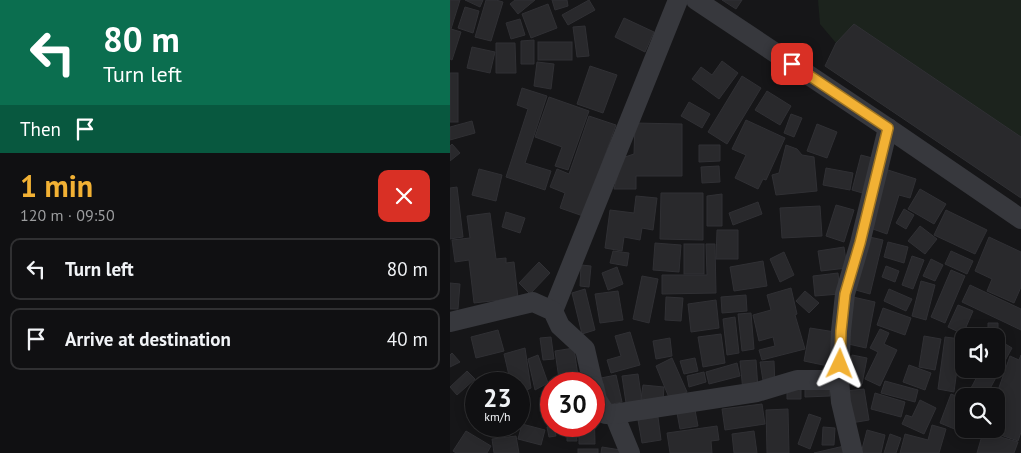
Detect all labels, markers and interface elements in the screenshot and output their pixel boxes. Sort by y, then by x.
text: 80 m [103,16,180,62]
icon: left [20,20,85,85]
pin [771,43,813,85]
icon: arrive [778,50,806,78]
text: Turn left [103,60,182,88]
icon: arrive [71,115,99,143]
text: Then [20,117,61,141]
text: 1 min [20,166,93,205]
button: close [378,170,430,222]
text: 120 m · 09:50 [20,205,115,225]
icon: left [22,255,50,283]
text: Turn left [65,257,134,281]
text: 80 m [387,257,428,281]
icon: arrive [22,325,50,353]
text: Arrive at destination [65,327,231,351]
text: 40 m [387,327,428,351]
map controls [955,328,1005,438]
button: sound [955,328,1005,378]
position arrow [813,337,865,389]
speed limit sign: 30 [540,372,605,437]
text: 23 [483,382,512,414]
button: search [955,388,1005,438]
text: km/h [484,409,511,424]

